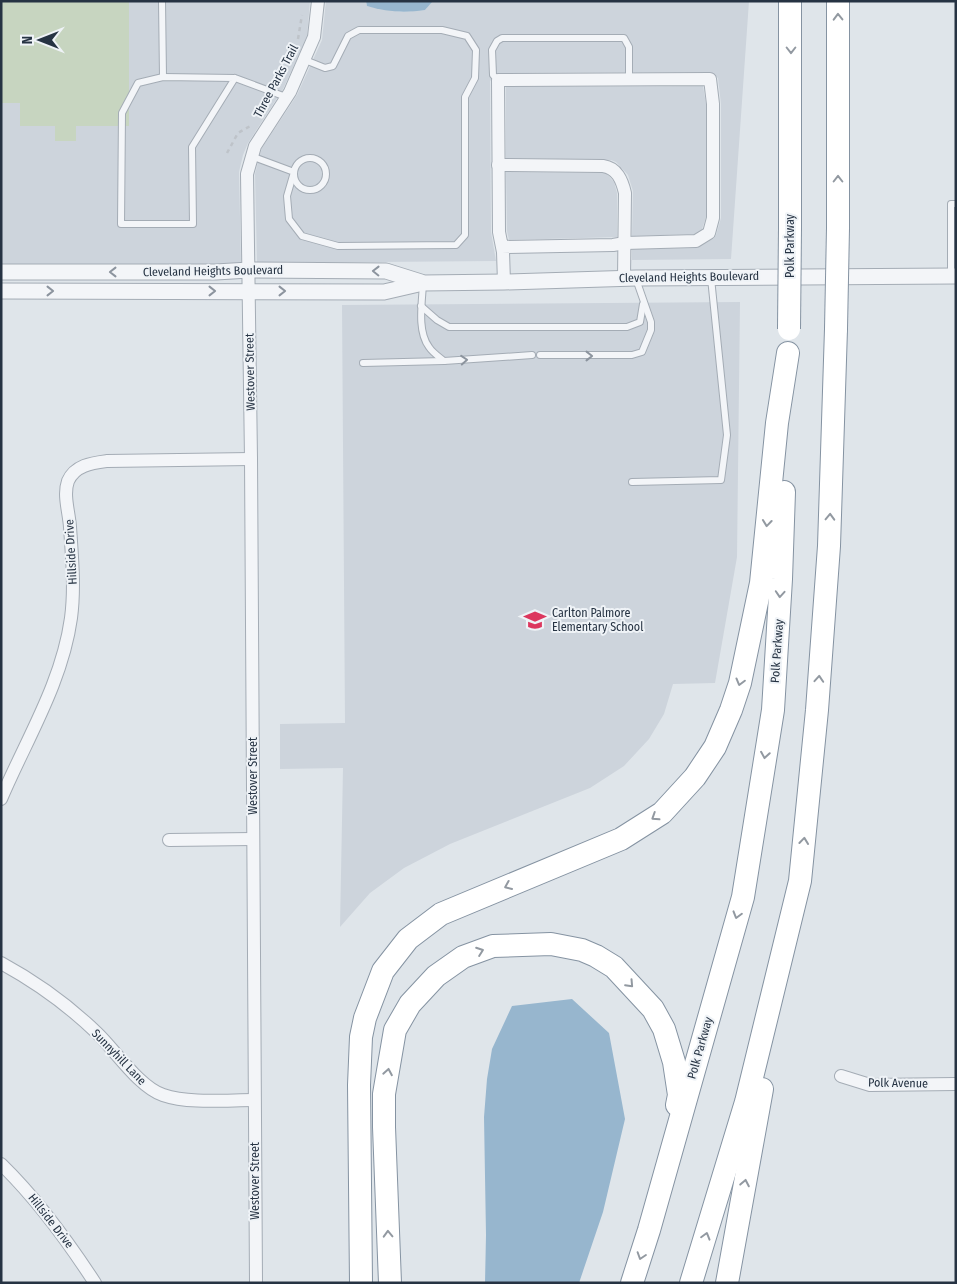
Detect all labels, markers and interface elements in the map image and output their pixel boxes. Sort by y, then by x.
one-way arrow [833,12,843,20]
north arrow [15,15,65,65]
text: N [19,36,36,44]
street label: Three Parks Trail [251,42,301,120]
one-way arrow [786,46,796,54]
one-way arrow [833,175,843,182]
street label: Polk Parkway [783,213,797,278]
street label: Cleveland Heights Boulevard [143,263,283,279]
one-way arrow [371,266,379,276]
one-way arrow [109,267,116,277]
street label: Cleveland Heights Boulevard [619,269,759,285]
one-way arrow [46,286,54,296]
one-way arrow [209,286,217,296]
one-way arrow [278,286,286,296]
street label: Westover Street [242,333,258,411]
one-way arrow [586,351,593,361]
one-way arrow [461,354,469,365]
one-way arrow [825,513,835,521]
street label: Hillside Drive [62,519,80,585]
one-way arrow [762,519,773,527]
one-way arrow [775,590,786,598]
place label: Carlton Palmore Elementary School [552,606,643,634]
school or university icon: Carlton Palmore Elementary School [522,607,548,633]
street label: Polk Parkway [768,618,786,683]
one-way arrow [814,675,825,683]
one-way arrow [735,678,745,686]
street label: Westover Street [246,737,260,815]
one-way arrow [761,751,771,760]
one-way arrow [651,811,660,820]
one-way arrow [798,837,809,845]
one-way arrow [504,880,513,890]
one-way arrow [733,911,743,919]
one-way arrow [476,946,484,956]
one-way arrow [624,979,633,988]
street label: Polk Parkway [684,1015,716,1081]
street label: Sunnyhill Lane [89,1026,149,1088]
one-way arrow [382,1068,393,1076]
street label: Polk Avenue [868,1075,928,1091]
street label: Westover Street [248,1142,262,1220]
one-way arrow [740,1179,750,1188]
street label: Hillside Drive [25,1191,77,1251]
one-way arrow [383,1230,393,1238]
one-way arrow [701,1233,711,1241]
one-way arrow [637,1252,647,1260]

